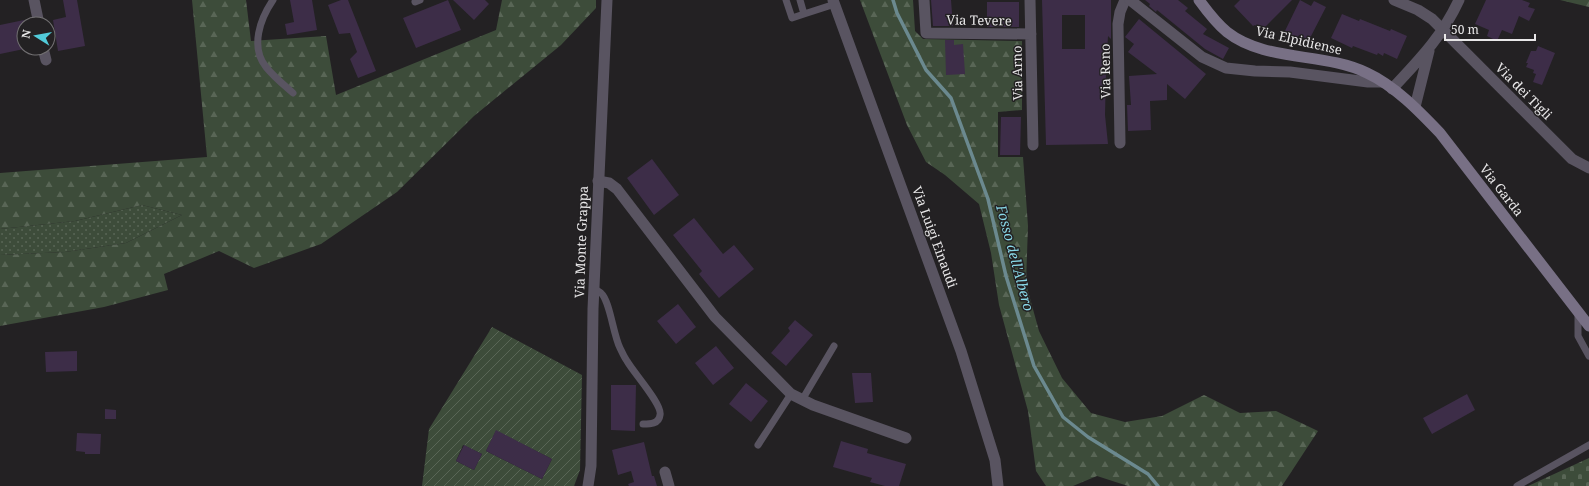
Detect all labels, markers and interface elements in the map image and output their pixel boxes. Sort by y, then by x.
street label: Via Tevere [946,10,1012,30]
north arrow [16,16,56,56]
scale bar [1445,16,1535,42]
street label: Via Elpidiense [1254,21,1344,59]
text: 50 m [1451,21,1479,38]
text: N [18,28,34,40]
street label: Via Reno [1096,43,1114,99]
street label: Via Arno [1008,45,1026,101]
street label: Via dei Tigli [1492,59,1556,123]
street label: Via Garda [1476,160,1528,220]
street label: Via Luigi Einaudi [908,184,962,290]
street label: Via Monte Grappa [570,186,592,298]
water label: Fosso dell'Albero [992,202,1039,313]

